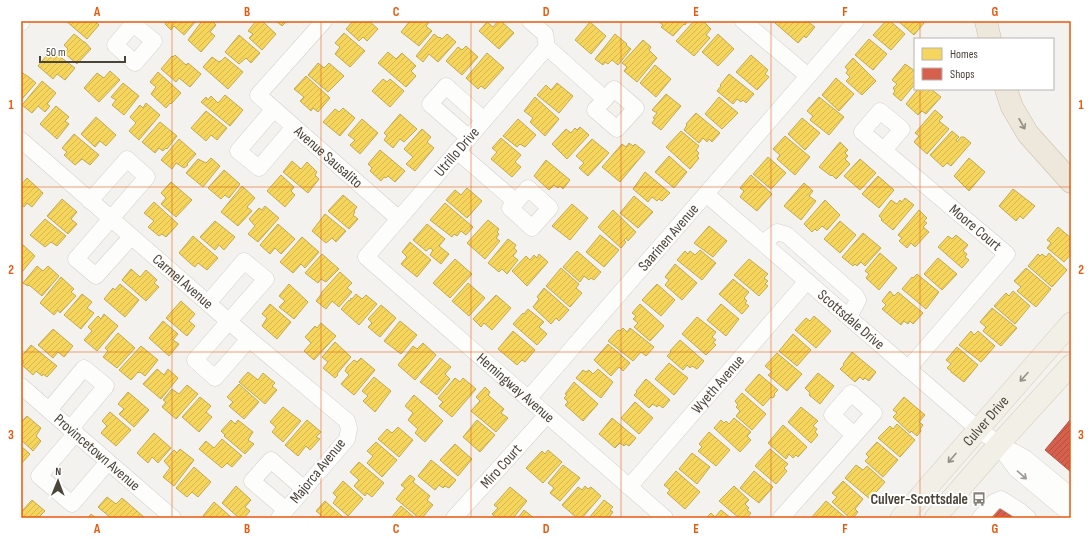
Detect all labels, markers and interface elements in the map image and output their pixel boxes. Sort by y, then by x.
text: A [93,4,101,20]
text: B [244,4,250,20]
text: C [393,4,400,20]
text: D [543,4,550,20]
text: E [693,4,699,20]
text: F [842,4,848,20]
text: G [992,4,999,20]
scale bar [40,38,125,64]
legend [914,38,1054,90]
text: 50 m [46,45,66,60]
text: Homes [950,47,978,62]
text: Shops [950,67,975,82]
text: 1 [8,97,14,113]
text: 1 [1078,97,1084,113]
one-way arrow [1019,118,1027,130]
street label: Avenue Sausalito [289,121,367,192]
street label: Utrillo Drive [430,123,484,181]
street label: Saarinen Avenue [634,200,703,275]
street label: Moore Court [945,200,1006,255]
street label: Carmel Avenue [149,250,217,313]
text: 2 [8,262,14,278]
text: 2 [1078,262,1084,278]
street label: Scottsdale Drive [814,285,889,354]
street label: Hemingway Avenue [473,349,559,427]
street label: Wyeth Avenue [687,351,748,417]
one-way arrow [1020,371,1029,381]
street label: Culver Drive [959,392,1013,450]
street label: Provincetown Avenue [50,410,144,495]
text: 3 [8,427,14,443]
text: 3 [1078,427,1084,443]
street label: Majorca Avenue [286,435,350,507]
street label: Miro Court [476,440,526,492]
one-way arrow [948,453,957,464]
north arrow [38,461,78,501]
text: N [55,465,61,478]
one-way arrow [1017,470,1028,479]
place label: Culver-Scottsdale [870,490,968,509]
bus stop icon: Culver-Scottsdale [971,491,987,507]
text: A [93,521,101,537]
text: B [244,521,250,537]
text: C [393,521,400,537]
text: D [543,521,550,537]
text: E [693,521,699,537]
text: F [842,521,848,537]
text: G [992,521,999,537]

